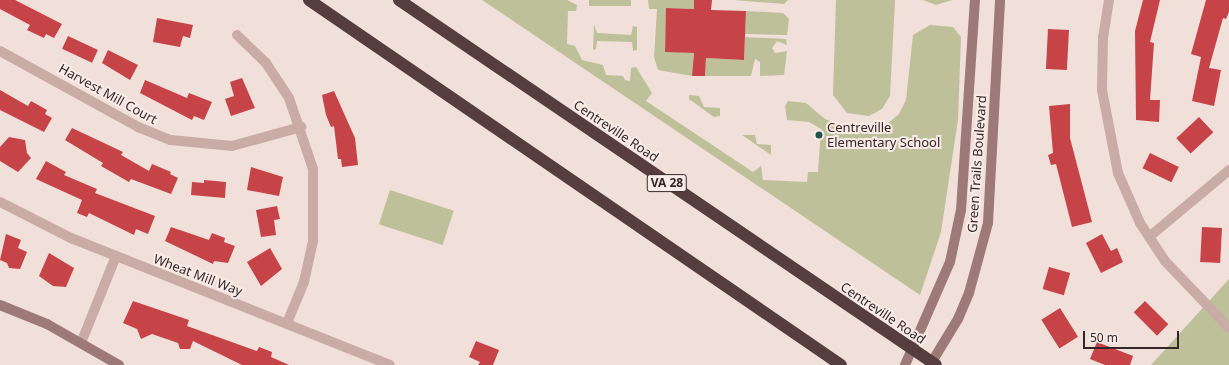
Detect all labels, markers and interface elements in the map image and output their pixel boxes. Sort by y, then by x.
street label: Harvest Mill Court [56,61,160,127]
street label: Green Trails Boulevard [964,95,990,233]
street label: Centreville Road [571,97,661,165]
place label: Centreville Elementary School [827,120,940,151]
marker: Centreville Elementary School [814,130,824,140]
road number: VA 28 [646,173,688,193]
street label: Wheat Mill Way [151,251,245,299]
street label: Centreville Road [838,279,928,347]
scale bar [1085,323,1181,349]
text: 50 m [1090,329,1118,346]

